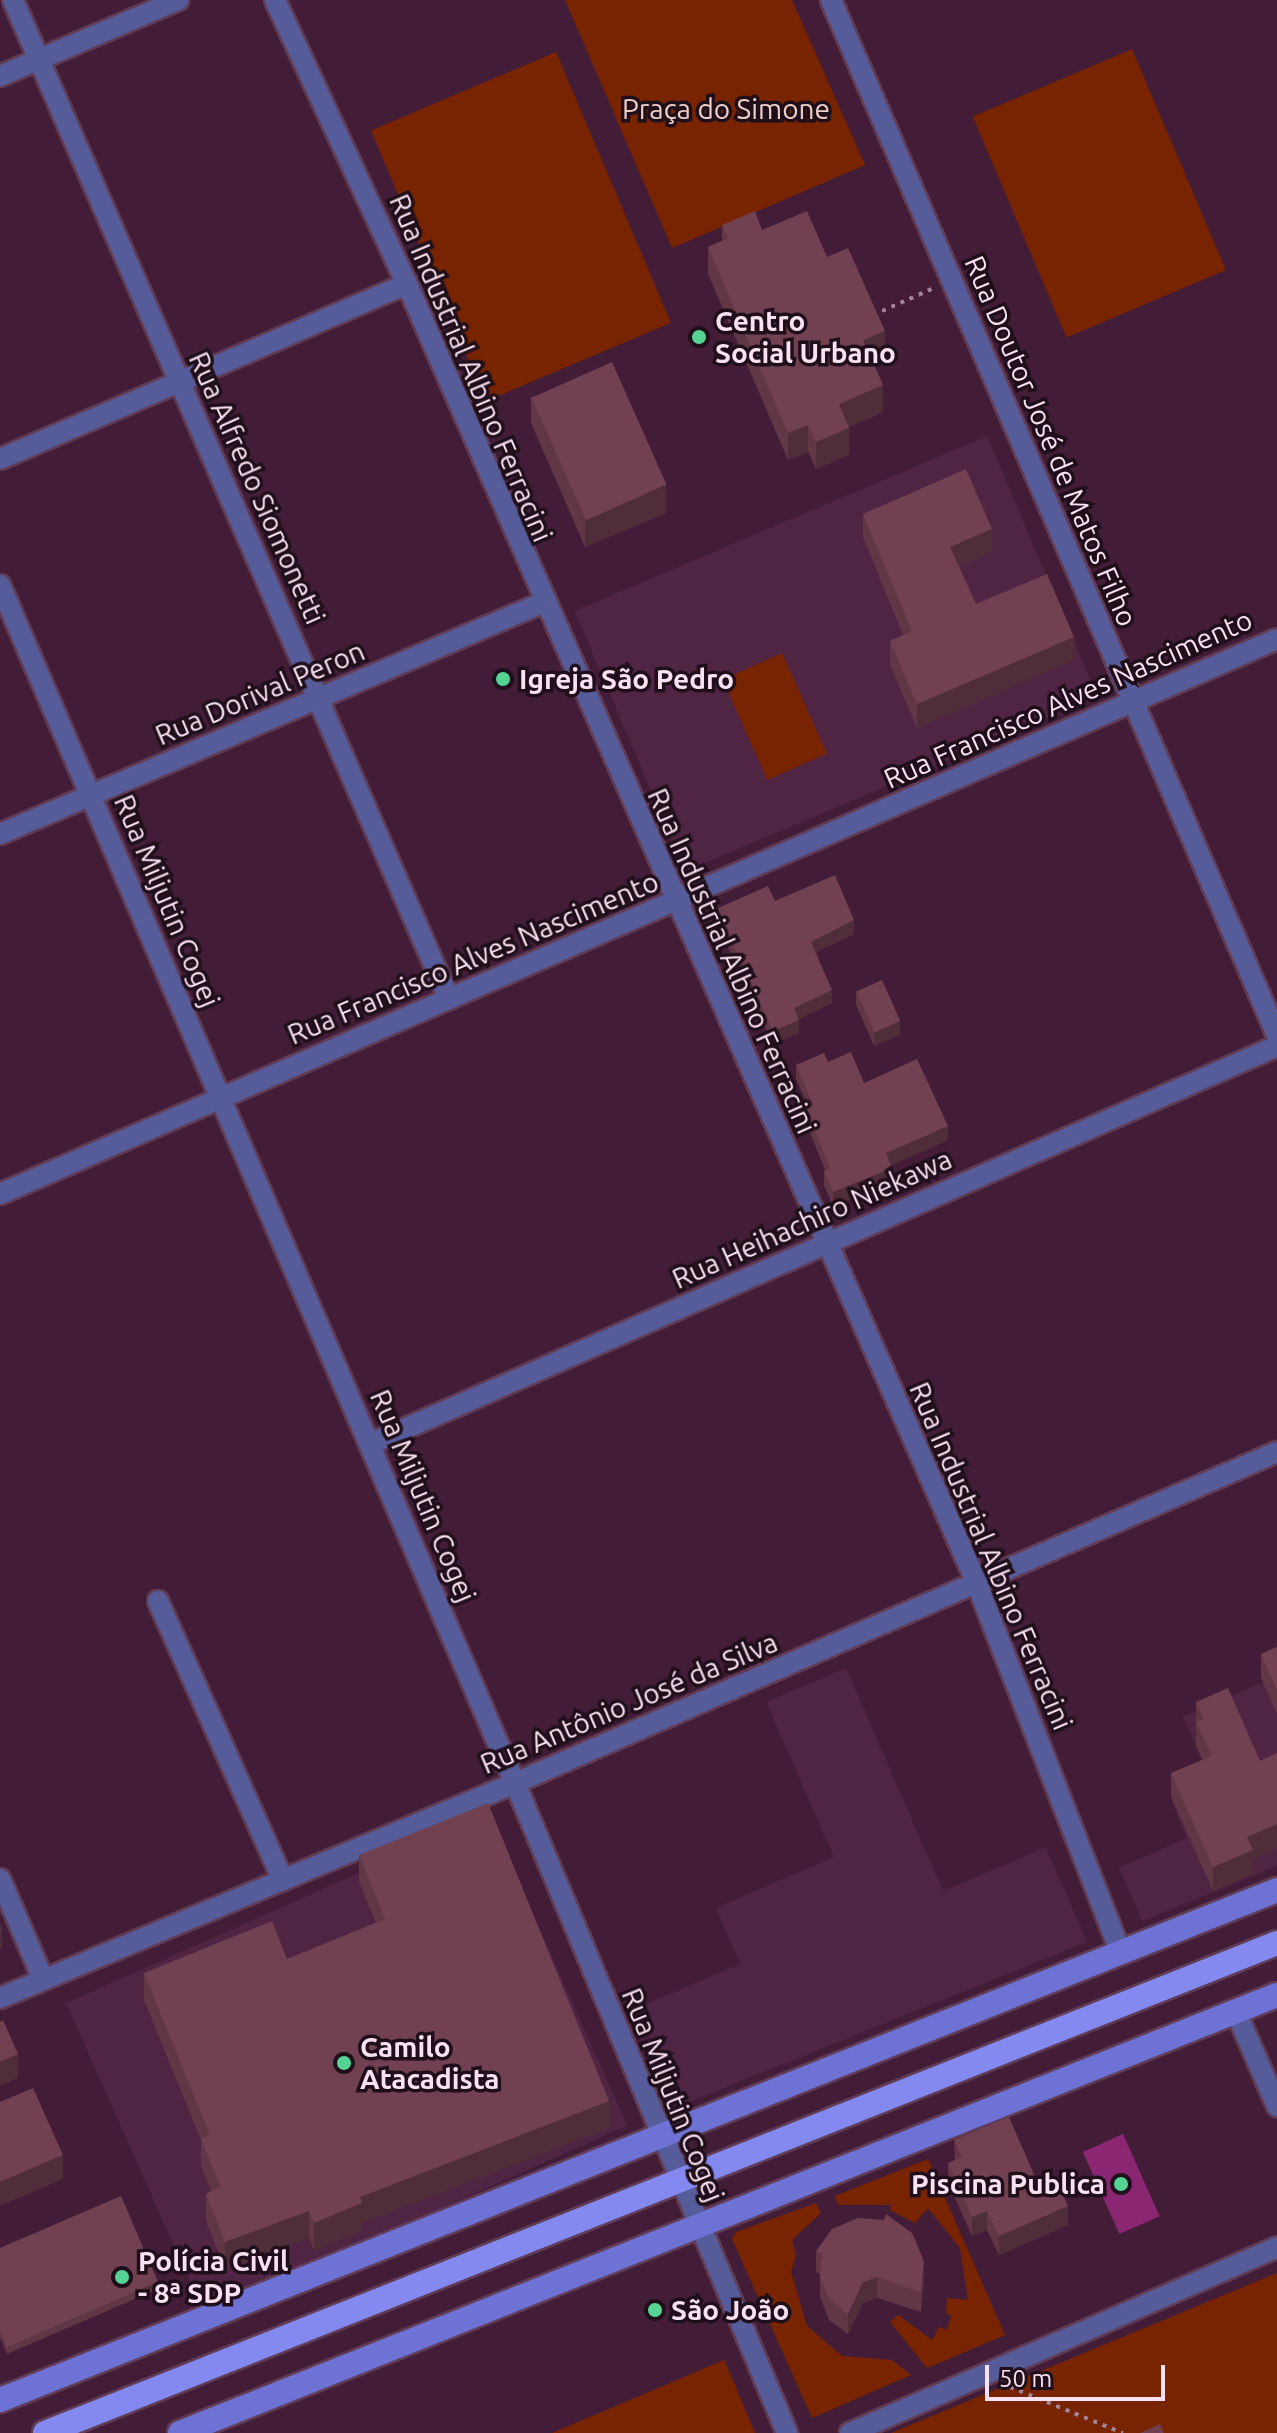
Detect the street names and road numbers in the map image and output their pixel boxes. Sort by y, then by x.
street label: Rua Industrial Albino Ferracini [382,189,560,547]
street label: Rua Doutor José de Matos Filho [958,251,1144,631]
street label: Rua Alfredo Siomonetti [182,347,332,629]
street label: Rua Francisco Alves Nascimento [879,602,1257,796]
street label: Rua Dorival Peron [150,634,370,752]
street label: Rua Industrial Albino Ferracini [641,783,823,1139]
street label: Rua Miljutin Cogej [107,790,227,1012]
street label: Rua Francisco Alves Nascimento [283,864,663,1052]
street label: Rua Heihachiro Niekawa [667,1142,957,1296]
street label: Rua Industrial Albino Ferracini [902,1377,1080,1735]
street label: Rua Miljutin Cogej [363,1385,483,1607]
street label: Rua Antônio José da Silva [475,1625,783,1781]
street label: Rua Miljutin Cogej [615,1983,731,2207]

